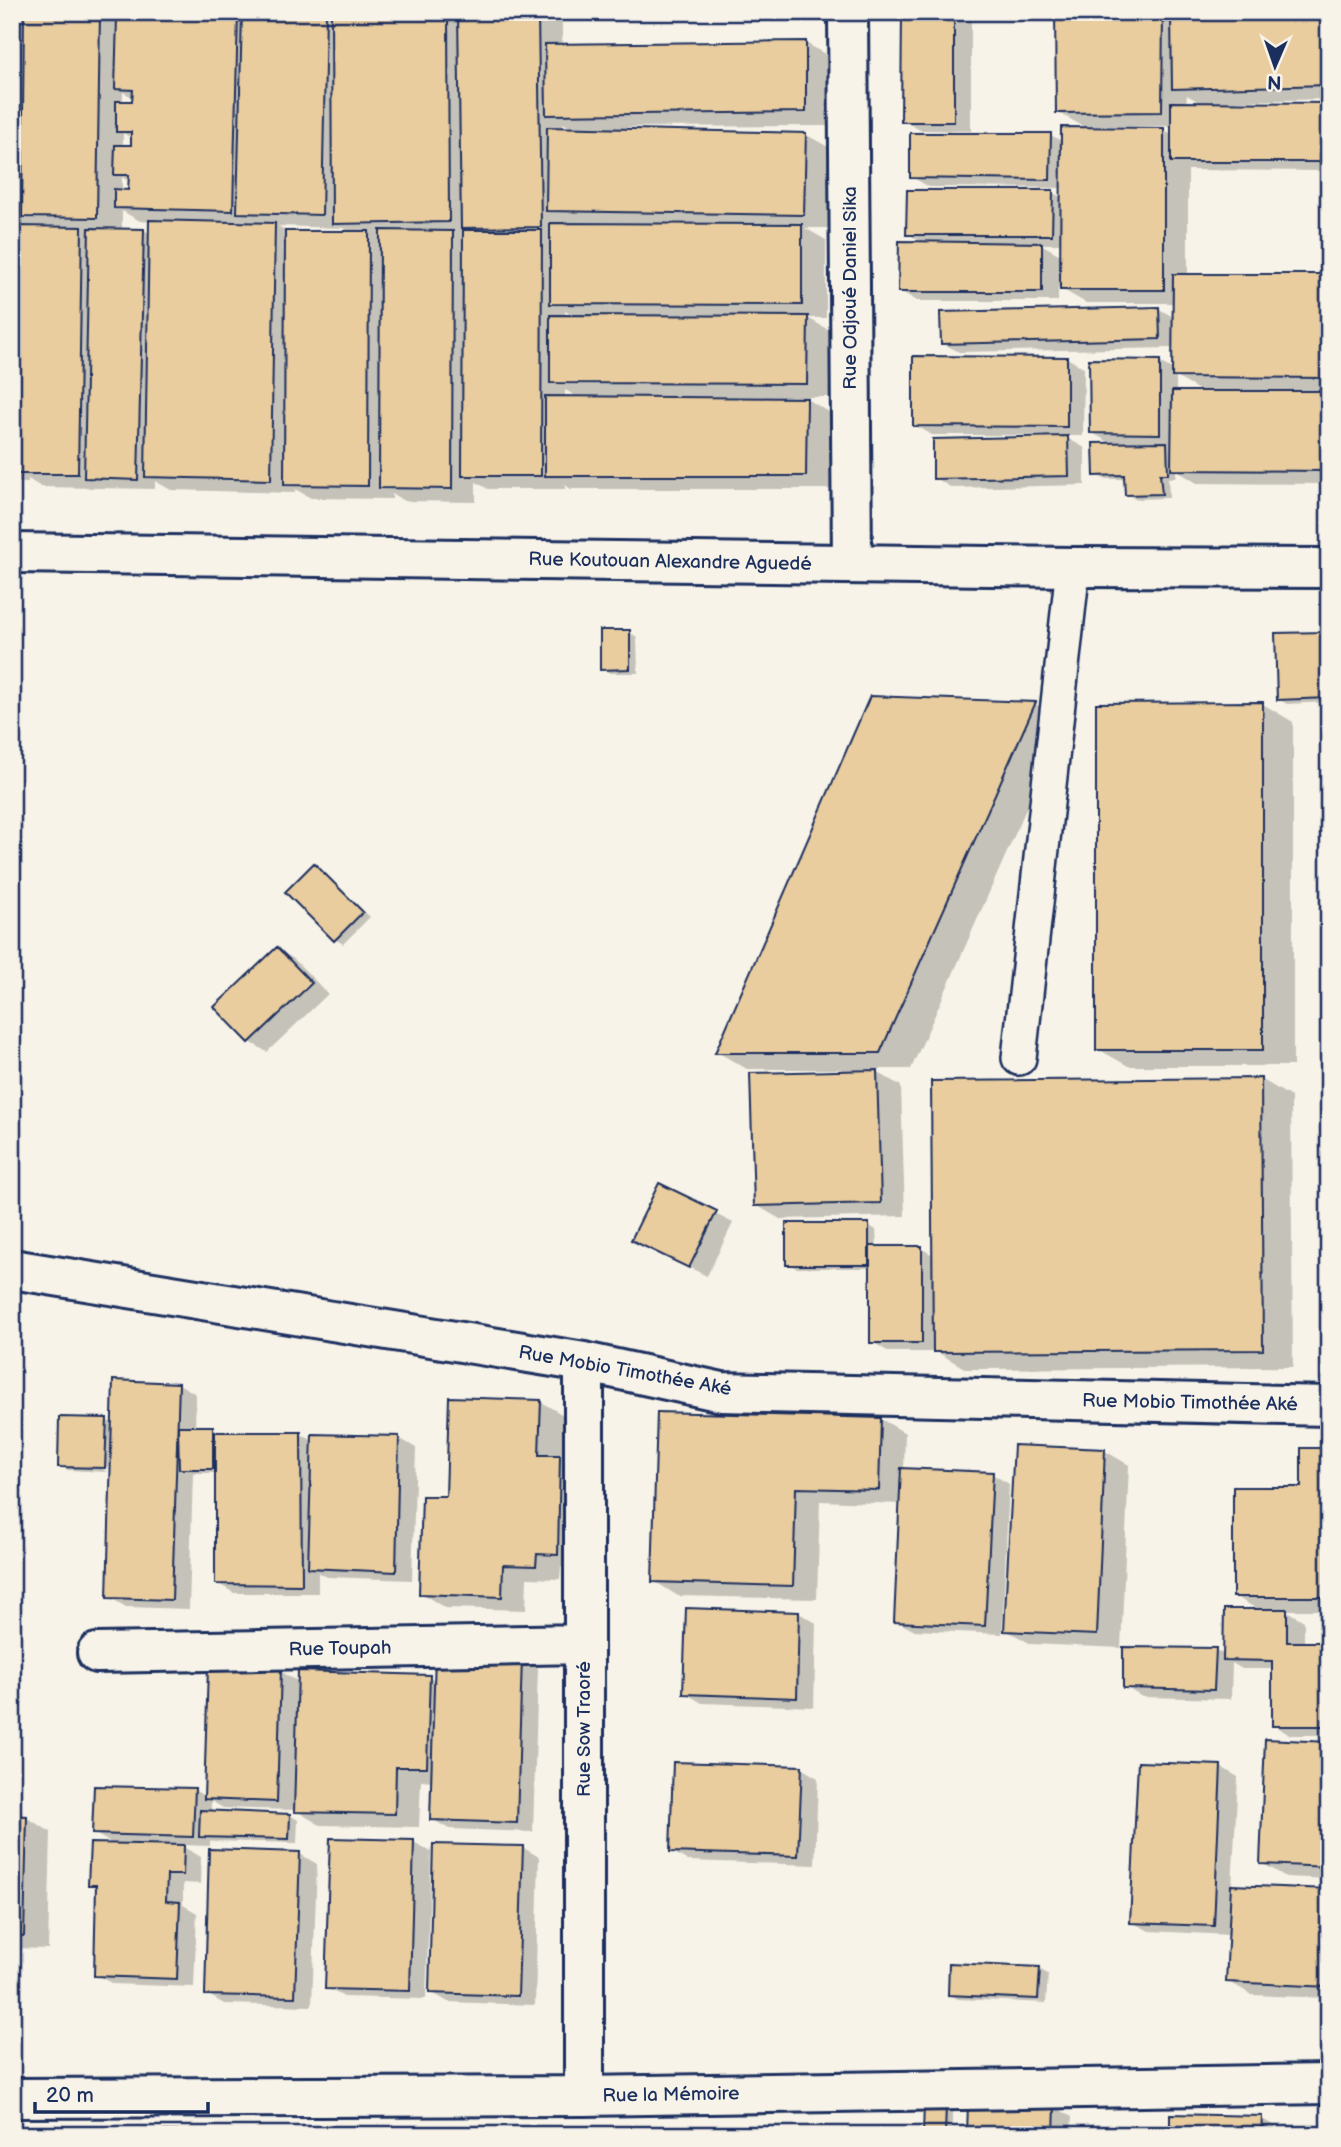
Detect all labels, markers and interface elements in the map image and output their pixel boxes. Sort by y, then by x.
north arrow [1240,32,1310,102]
text: N [1267,70,1282,93]
street label: Rue Odjoué Daniel Sika [839,186,862,390]
street label: Rue Koutouan Alexandre Aguedé [528,548,812,576]
street label: Rue Mobio Timothée Aké [517,1341,733,1401]
street label: Rue Mobio Timothée Aké [1082,1390,1298,1416]
street label: Rue Toupah [288,1637,392,1661]
street label: Rue Sow Traoré [573,1661,596,1797]
scale bar [35,2070,208,2114]
street label: Rue la Mémoire [602,2082,740,2108]
text: 20 m [46,2083,94,2108]

